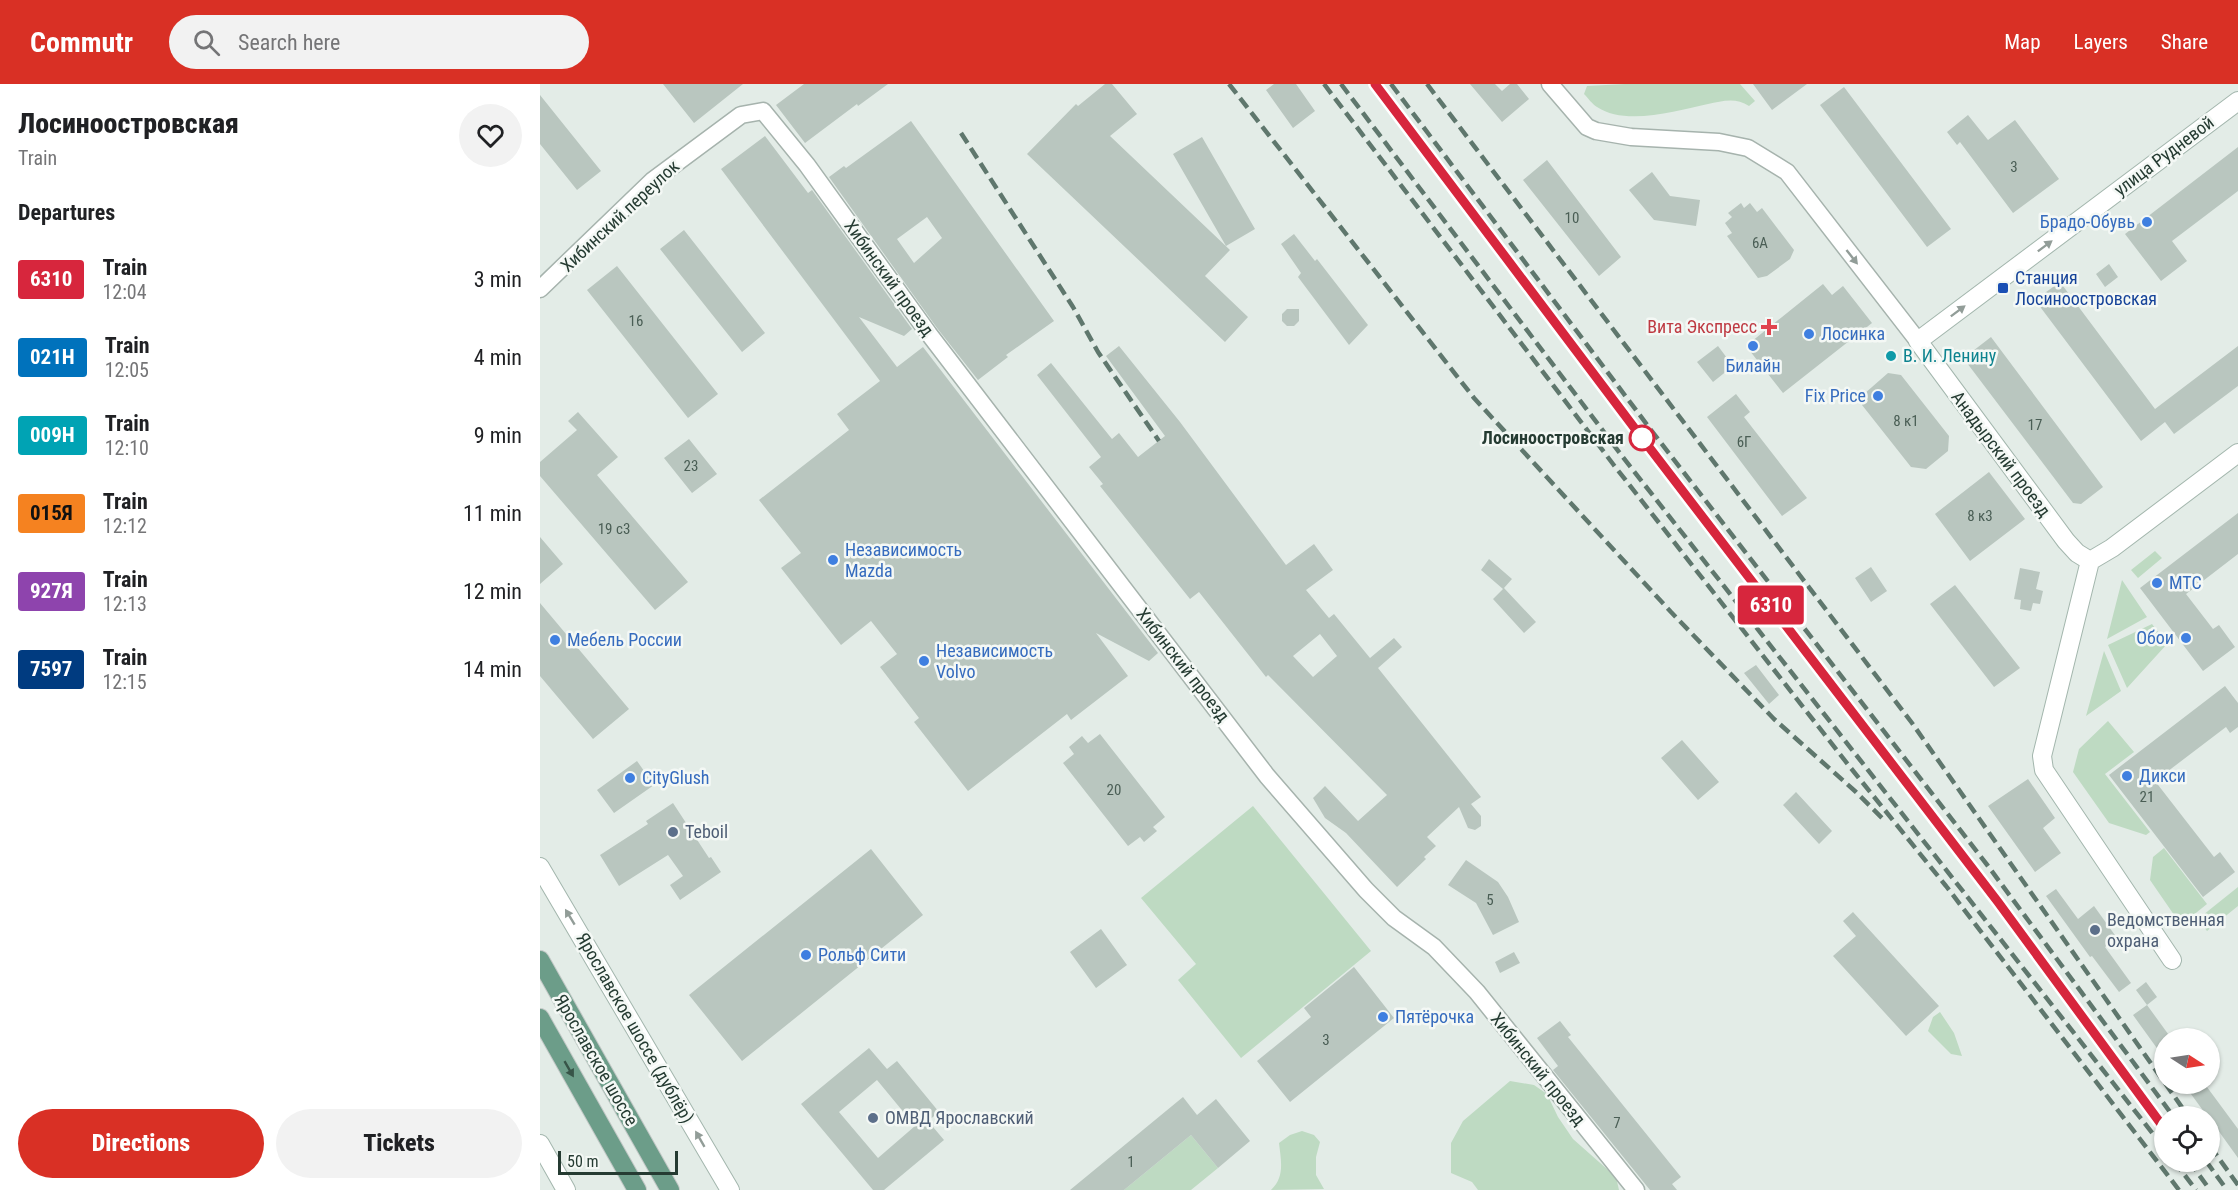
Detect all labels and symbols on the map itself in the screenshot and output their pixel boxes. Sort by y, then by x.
street label: улица Рудневой [2110,111,2218,200]
street label: Хибинский переулок [556,155,683,276]
house number: 3 [2010,158,2018,176]
house number: 10 [1565,209,1579,227]
place label: Брадо-Обувь [2040,211,2135,232]
street label: Хибинский проезд [840,215,939,340]
marker: Брадо-Обувь [2140,215,2154,229]
house number: 6А [1752,234,1768,252]
one-way arrow [2037,240,2053,252]
one-way arrow [1846,249,1858,264]
place label: Станция Лосиноостровская [2015,267,2157,309]
marker: Станция Лосиноостровская [1996,281,2010,295]
one-way arrow [1949,305,1965,317]
house number: 16 [629,312,643,330]
place label: Вита Экспресс [1647,316,1757,337]
marker: Вита Экспресс [1762,320,1776,334]
place label: Лосинка [1821,323,1885,344]
marker: Лосинка [1802,327,1816,341]
marker: Билайн [1746,339,1760,353]
place label: В. И. Ленину [1903,345,1997,366]
marker: В. И. Ленину [1884,349,1898,363]
place label: Билайн [1725,355,1781,376]
place label: Fix Price [1805,385,1866,406]
street label: Анадырский проезд [1947,387,2056,521]
marker: Fix Price [1871,389,1885,403]
house number: 8 к1 [1893,412,1919,430]
house number: 17 [2028,416,2042,434]
marker: Лосиноостровская [1629,425,1655,451]
place label: Лосиноостровская [1482,427,1624,448]
house number: 6Г [1737,433,1751,451]
house number: 23 [684,457,698,475]
house number: 8 к3 [1967,507,1993,525]
house number: 19 с3 [598,520,630,538]
place label: Независимость Mazda [845,539,962,581]
marker: Независимость Mazda [826,553,840,567]
place label: МТС [2169,572,2202,593]
marker: МТС [2150,576,2164,590]
line badge: 6310 [1729,586,1813,624]
street label: Хибинский проезд [1132,604,1235,726]
place label: Обои [2136,627,2174,648]
place label: Мебель России [567,629,682,650]
marker: Обои [2179,631,2193,645]
marker: Мебель России [548,633,562,647]
place label: Независимость Volvo [936,640,1053,682]
marker: Независимость Volvo [917,654,931,668]
place label: Дикси [2139,765,2186,786]
place label: CityGlush [642,767,710,788]
marker: Дикси [2120,769,2134,783]
marker: CityGlush [623,771,637,785]
house number: 20 [1107,781,1121,799]
house number: 21 [2140,788,2154,806]
place label: Teboil [685,821,728,842]
marker: Teboil [666,825,680,839]
house number: 5 [1486,891,1494,909]
one-way arrow [565,908,575,925]
place label: Ведомственная охрана [2107,909,2225,951]
marker: Ведомственная охрана [2088,923,2102,937]
street label: Ярославское шоссе (дублёр) [572,929,698,1127]
place label: Рольф Сити [818,944,906,965]
marker: Рольф Сити [799,948,813,962]
street label: Ярославское шоссе [550,990,642,1130]
place label: Пятёрочка [1395,1006,1474,1027]
street label: Хибинский проезд [1487,1008,1590,1129]
marker: Пятёрочка [1376,1010,1390,1024]
north arrow [2154,1028,2220,1094]
house number: 3 [1322,1031,1330,1049]
one-way arrow [564,1061,574,1078]
place label: ОМВД Ярославский [885,1107,1034,1128]
marker: ОМВД Ярославский [866,1111,880,1125]
house number: 7 [1613,1114,1621,1132]
one-way arrow [696,1131,706,1148]
scale bar [558,1148,678,1176]
house number: 1 [1127,1153,1135,1171]

